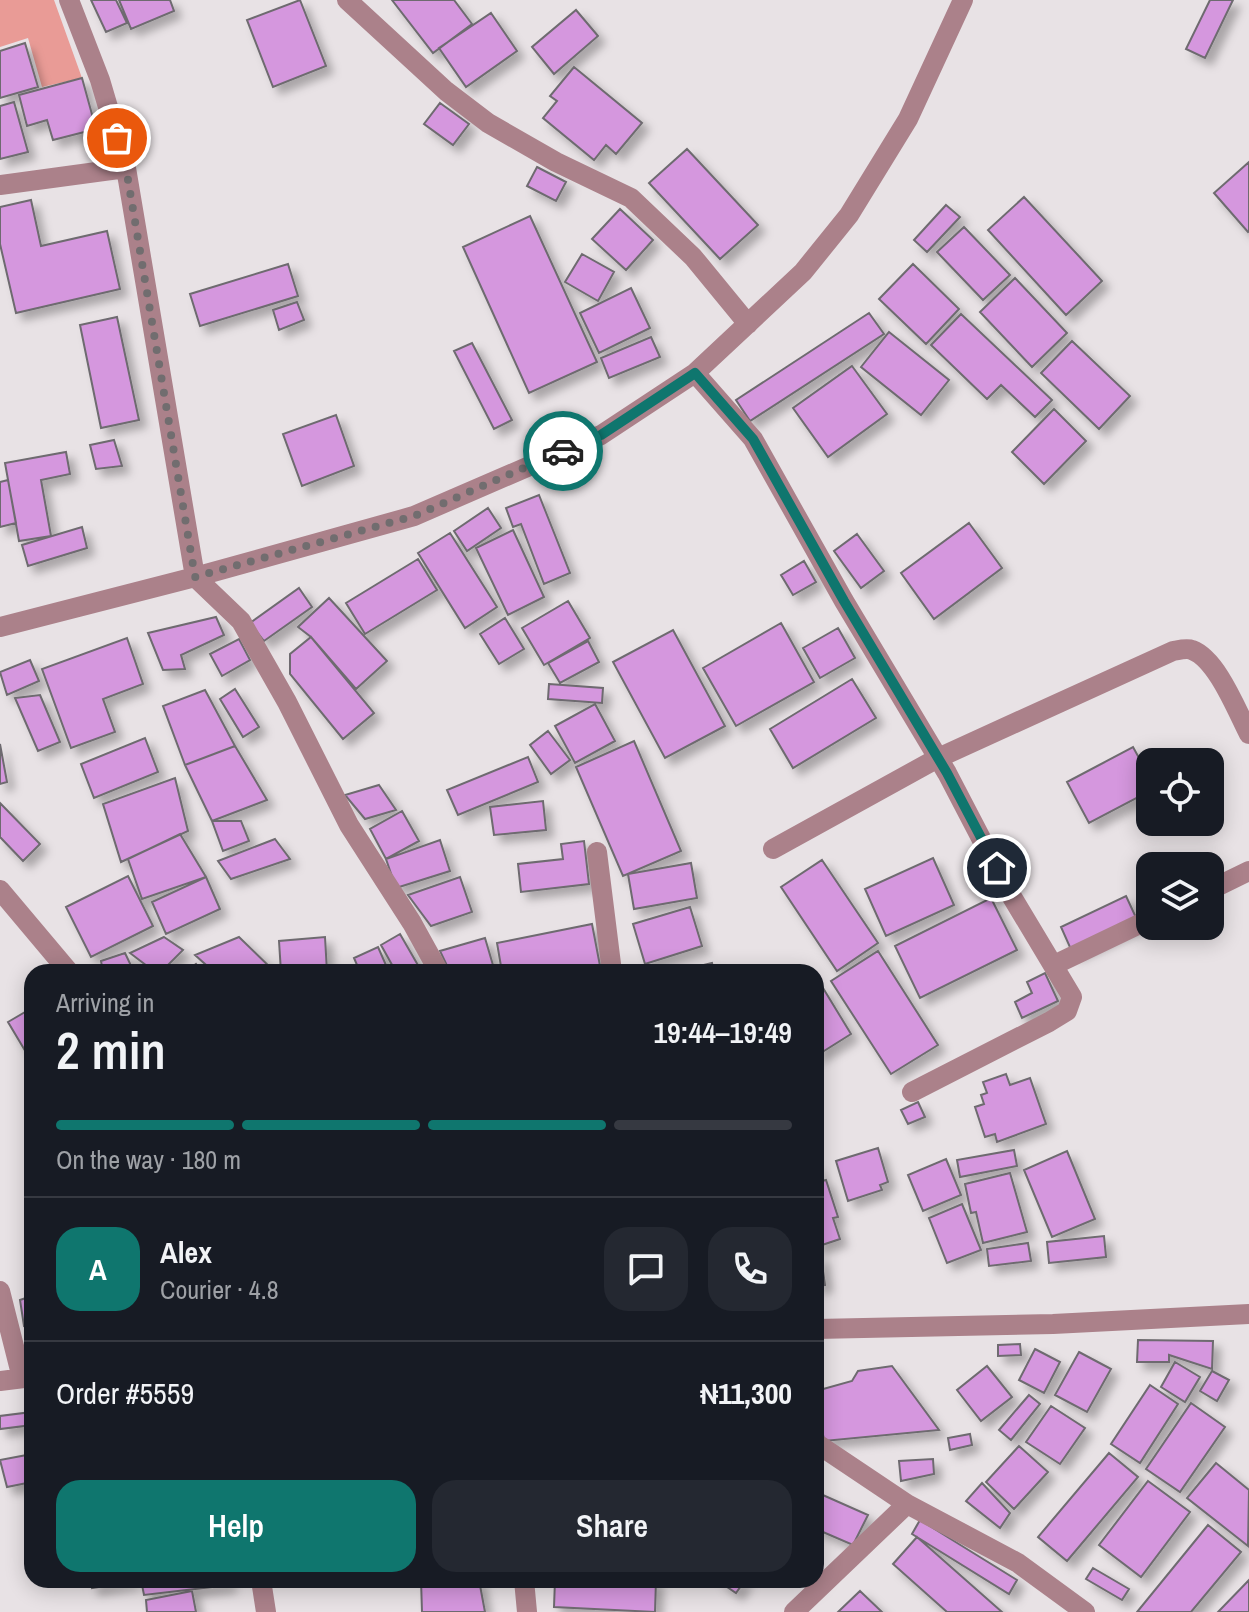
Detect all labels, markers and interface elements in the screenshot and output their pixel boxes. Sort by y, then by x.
pin [83,104,151,172]
icon: bag [95,116,139,160]
courier [523,411,603,491]
icon: car [541,429,585,473]
map controls [1136,748,1224,940]
button: locate [1136,748,1224,836]
pin [963,834,1031,902]
icon: home [975,846,1019,890]
button: layers [1136,852,1224,940]
text: Arriving in [56,985,154,1020]
text: 19:44–19:49 [653,1012,792,1052]
text: 2 min [56,1015,166,1085]
text: On the way · 180 m [56,1142,241,1177]
button: chat [604,1227,688,1311]
button: phone [708,1227,792,1311]
text: Alex [160,1232,212,1272]
text: A [89,1249,107,1289]
text: Courier · 4.8 [160,1272,279,1307]
text: Order #5559 [56,1373,194,1413]
text: ₦11,300 [700,1373,792,1413]
button: Help [56,1480,416,1572]
button: Share [432,1480,792,1572]

